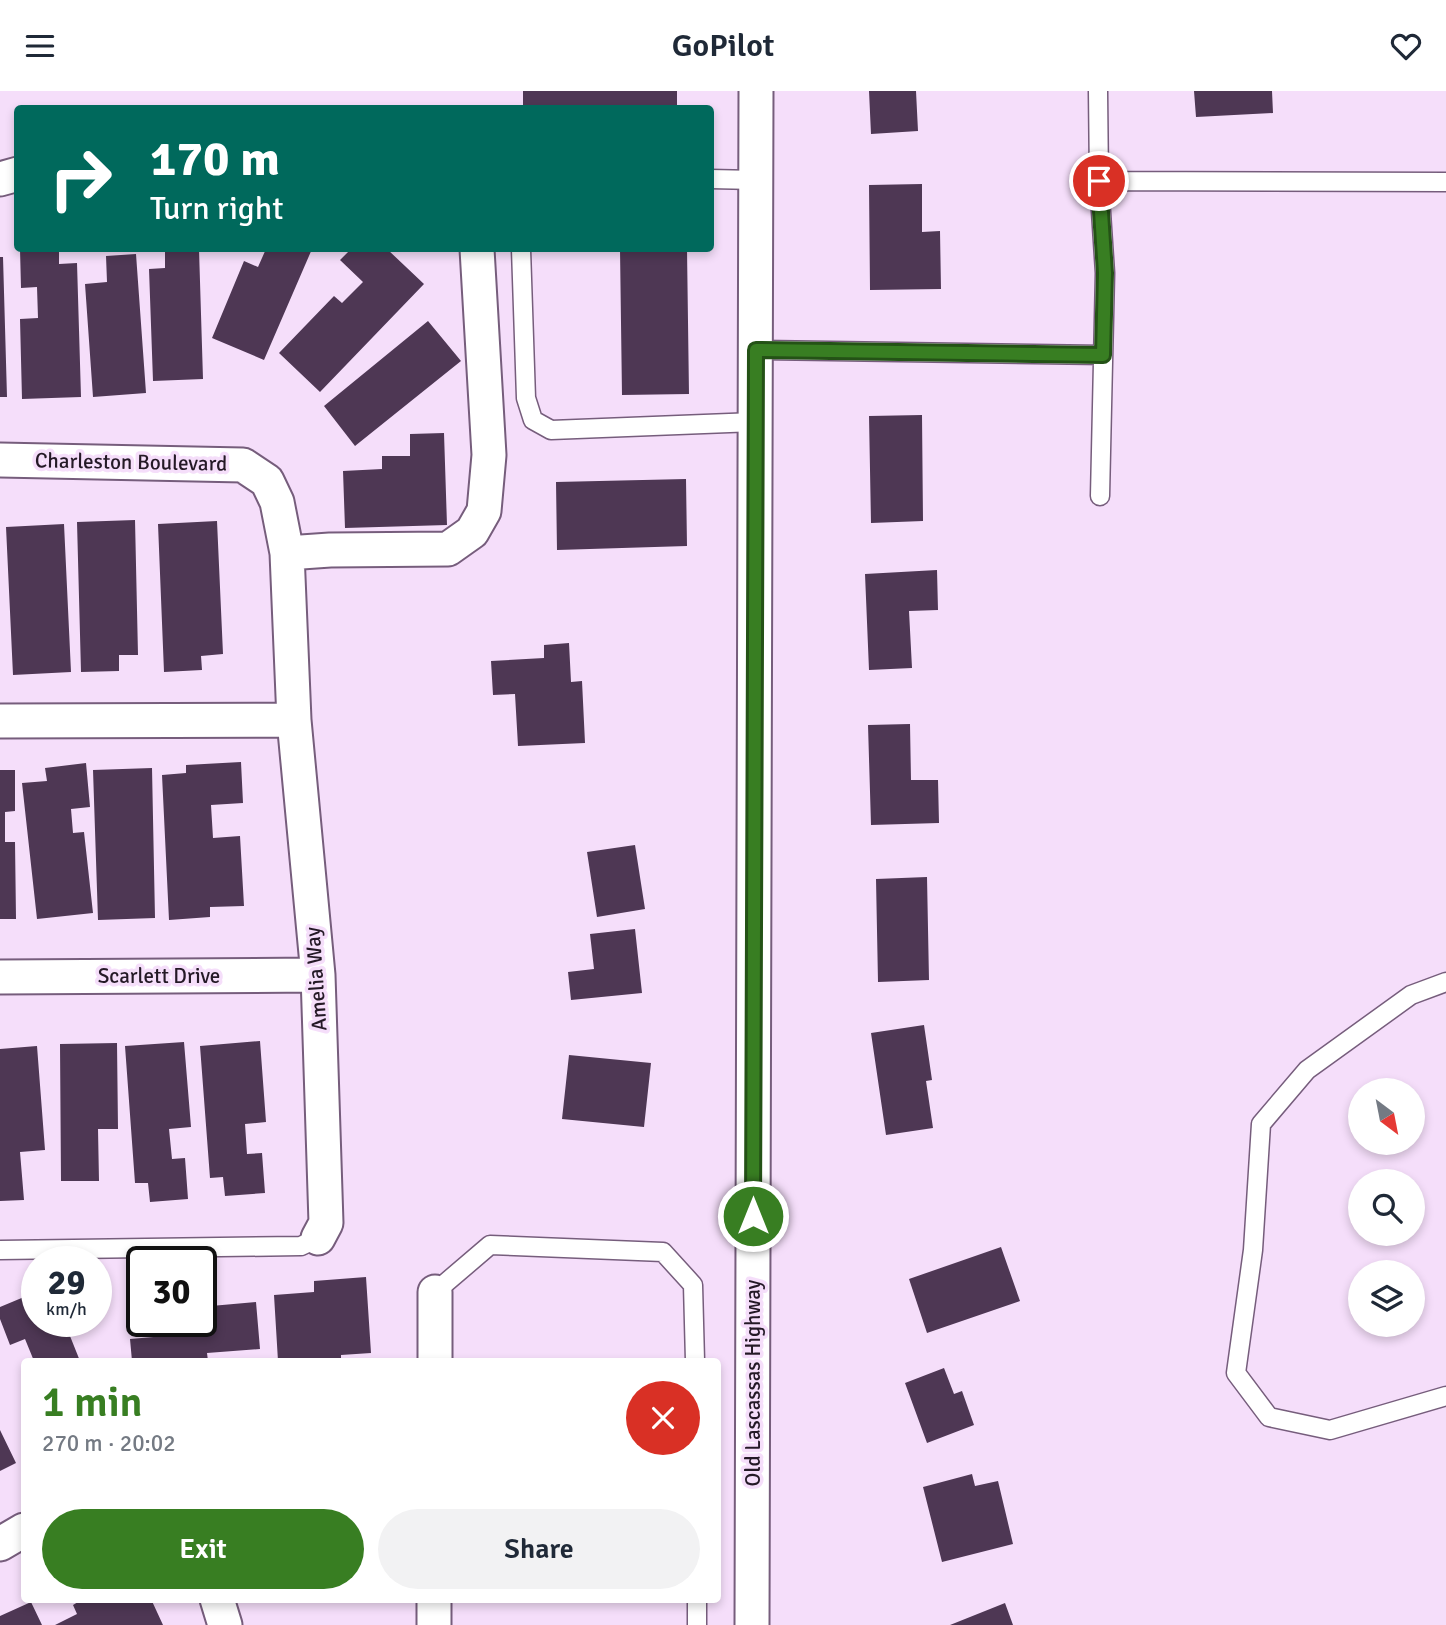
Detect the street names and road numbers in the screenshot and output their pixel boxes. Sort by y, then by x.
street label: Charleston Boulevard [35,447,227,477]
street label: Amelia Way [299,926,333,1032]
street label: Scarlett Drive [98,963,220,989]
street label: Old Lascassas Highway [740,1279,766,1486]

